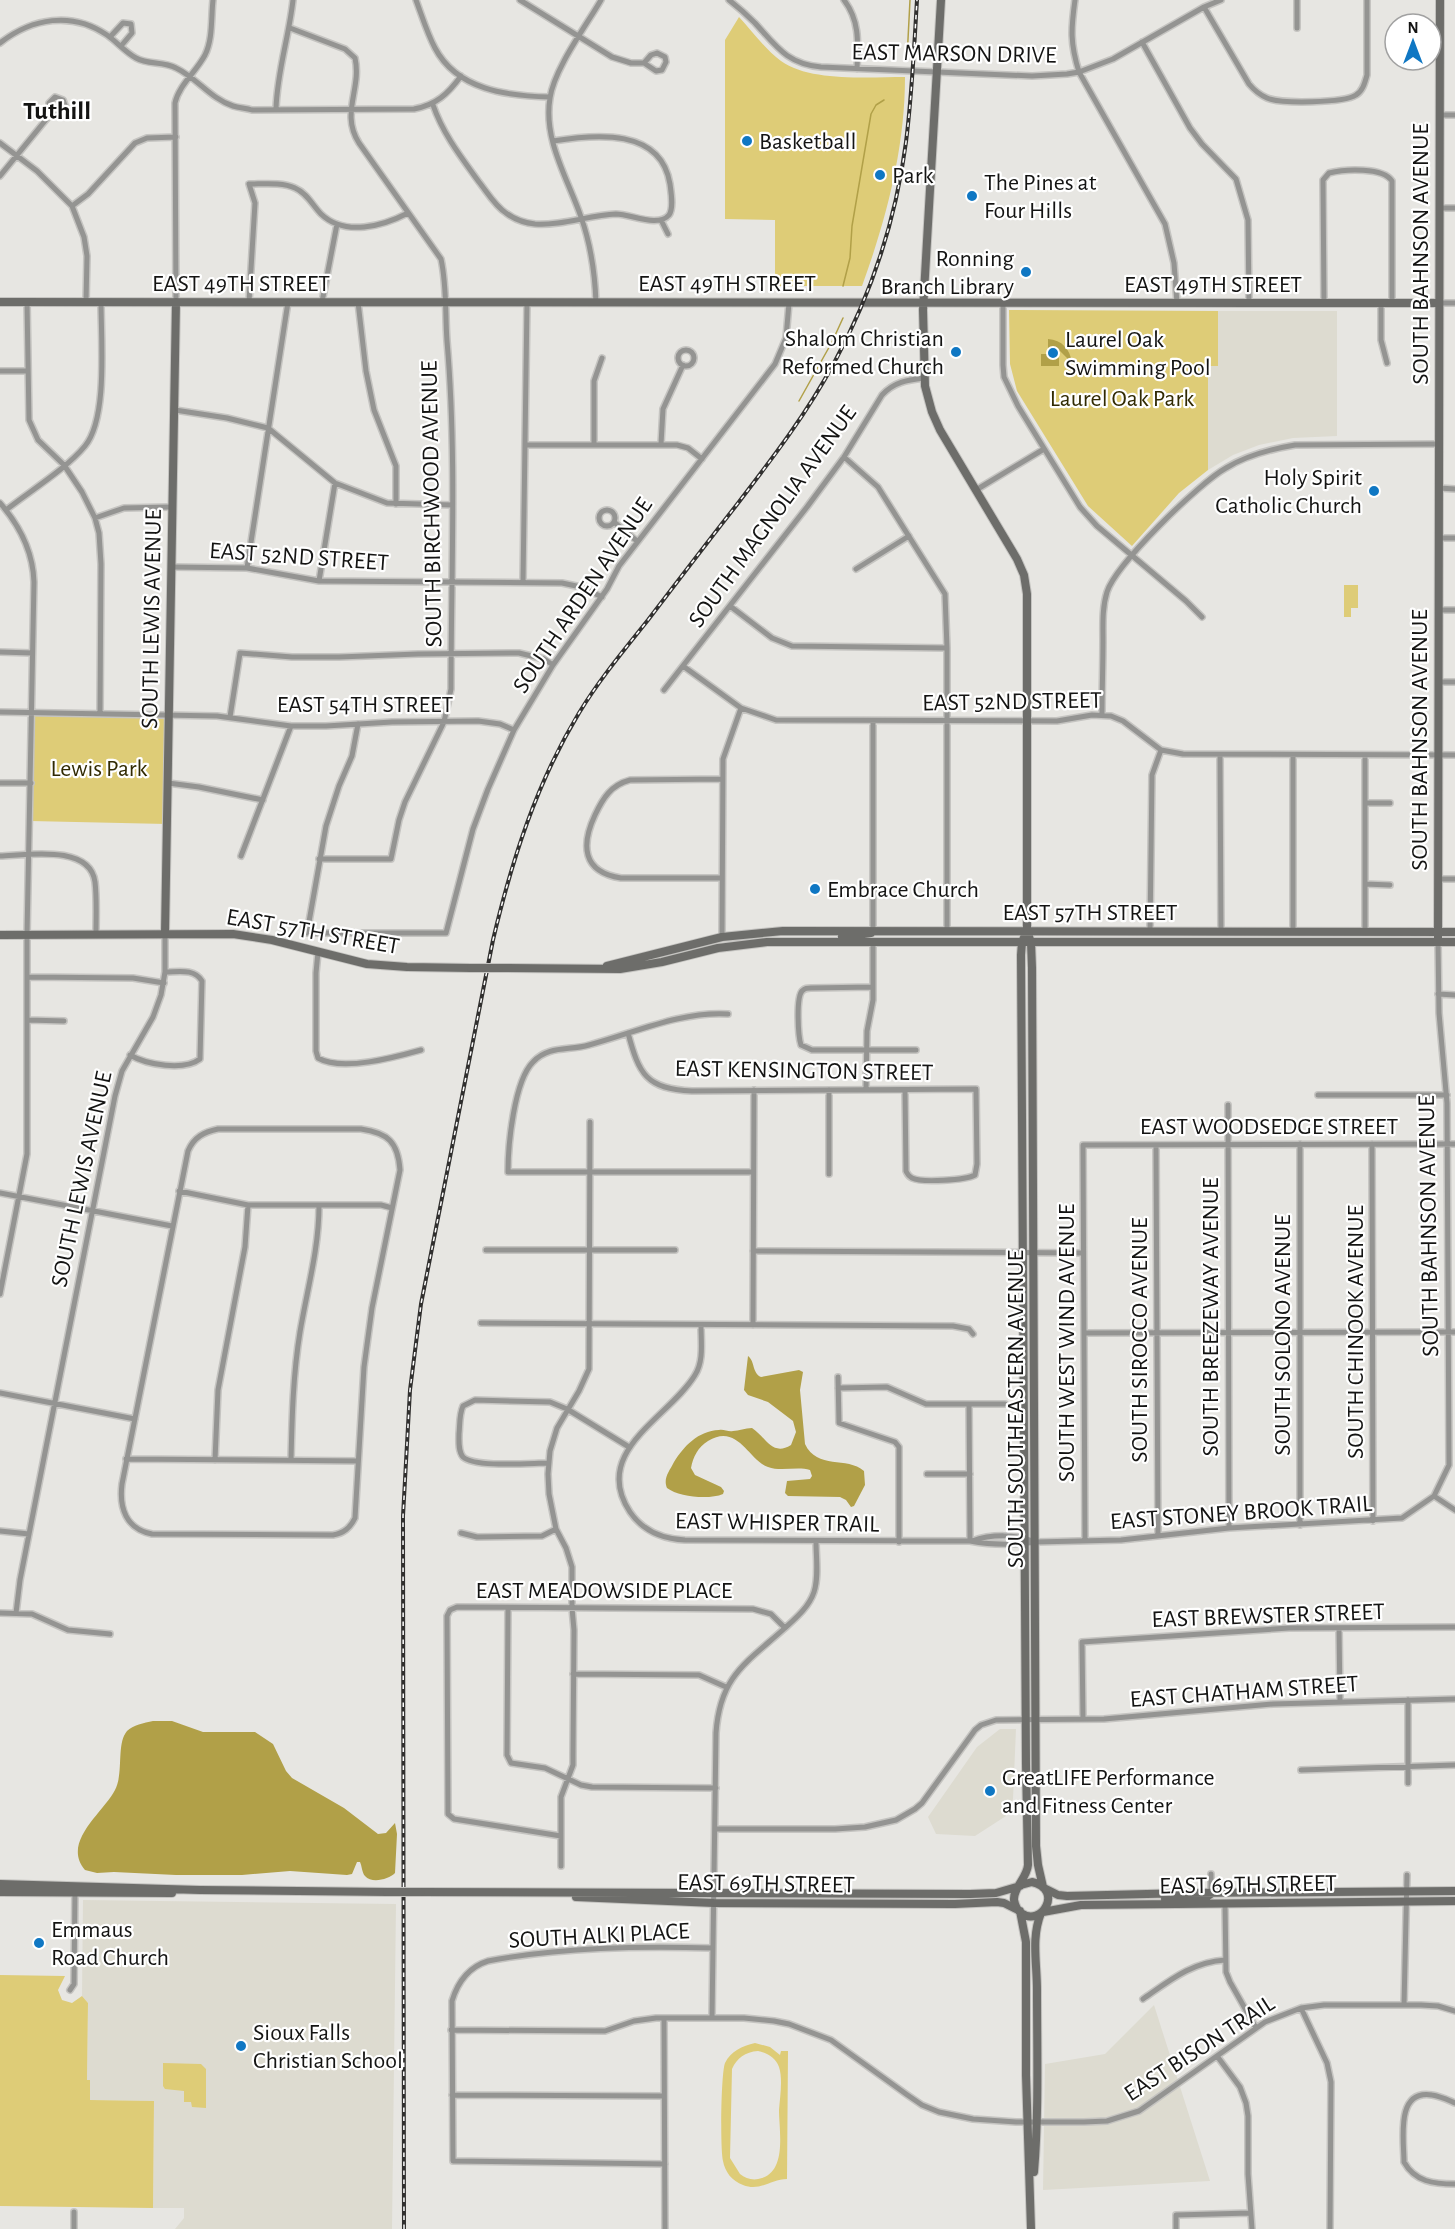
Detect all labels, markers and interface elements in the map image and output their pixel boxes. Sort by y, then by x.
north arrow [1383,12,1443,72]
text: N [1407,20,1419,36]
street label: EAST MARSON DRIVE [851,40,1057,68]
district label: Tuthill [23,98,91,124]
street label: SOUTH BAHNSON AVENUE [1409,123,1433,385]
place label: Basketball [759,130,856,154]
marker: Basketball [740,134,754,148]
place label: Park [892,164,933,188]
marker: Park [873,168,887,182]
place label: The Pines at Four Hills [984,171,1097,223]
marker: The Pines at Four Hills [965,189,979,203]
place label: Ronning Branch Library [880,247,1014,299]
marker: Ronning Branch Library [1019,265,1033,279]
street label: EAST 49TH STREET [152,272,330,296]
street label: EAST 49TH STREET [638,272,816,296]
street label: EAST 49TH STREET [1124,273,1302,297]
place label: Shalom Christian Reformed Church [781,327,944,379]
place label: Laurel Oak Swimming Pool [1065,328,1211,380]
marker: Shalom Christian Reformed Church [949,345,963,359]
marker: Laurel Oak Swimming Pool [1046,346,1060,360]
street label: SOUTH BIRCHWOOD AVENUE [417,360,447,648]
park label: Laurel Oak Park [1050,387,1194,411]
street label: SOUTH MAGNOLIA AVENUE [684,401,861,632]
place label: Holy Spirit Catholic Church [1215,466,1362,518]
marker: Holy Spirit Catholic Church [1367,484,1381,498]
street label: SOUTH ARDEN AVENUE [509,493,657,698]
street label: SOUTH LEWIS AVENUE [138,508,166,729]
street label: EAST 52ND STREET [208,539,390,575]
street label: SOUTH BAHNSON AVENUE [1408,609,1432,871]
street label: EAST 52ND STREET [922,688,1102,716]
street label: EAST 54TH STREET [277,693,454,717]
park label: Lewis Park [51,757,148,781]
place label: Embrace Church [827,878,979,902]
marker: Embrace Church [808,882,822,896]
street label: EAST 57TH STREET [1002,901,1178,925]
street label: EAST 57TH STREET [224,905,401,959]
street label: EAST KENSINGTON STREET [674,1057,934,1085]
street label: SOUTH LEWIS AVENUE [47,1069,117,1289]
street label: SOUTH BAHNSON AVENUE [1415,1095,1443,1357]
street label: EAST WOODSEDGE STREET [1140,1115,1398,1139]
street label: SOUTH BREEZEWAY AVENUE [1199,1177,1223,1457]
street label: SOUTH WEST WIND AVENUE [1055,1203,1079,1482]
street label: SOUTH CHINOOK AVENUE [1344,1205,1368,1459]
street label: SOUTH SOLONO AVENUE [1271,1214,1295,1456]
street label: SOUTH SIROCCO AVENUE [1128,1217,1152,1463]
street label: SOUTH SOUTHEASTERN AVENUE [1004,1249,1028,1568]
street label: EAST STONEY BROOK TRAIL [1109,1492,1373,1534]
street label: EAST WHISPER TRAIL [675,1509,879,1537]
street label: EAST MEADOWSIDE PLACE [476,1579,733,1603]
street label: EAST BREWSTER STREET [1151,1600,1385,1632]
street label: EAST CHATHAM STREET [1129,1672,1360,1712]
place label: GreatLIFE Performance and Fitness Center [1002,1766,1215,1818]
marker: GreatLIFE Performance and Fitness Center [983,1784,997,1798]
street label: EAST 69TH STREET [677,1870,855,1898]
street label: EAST 69TH STREET [1159,1871,1337,1899]
place label: Emmaus Road Church [51,1918,169,1970]
street label: SOUTH ALKI PLACE [508,1919,691,1953]
marker: Emmaus Road Church [32,1936,46,1950]
street label: EAST BISON TRAIL [1120,1991,1279,2106]
place label: Sioux Falls Christian School [253,2021,403,2073]
marker: Sioux Falls Christian School [234,2039,248,2053]

